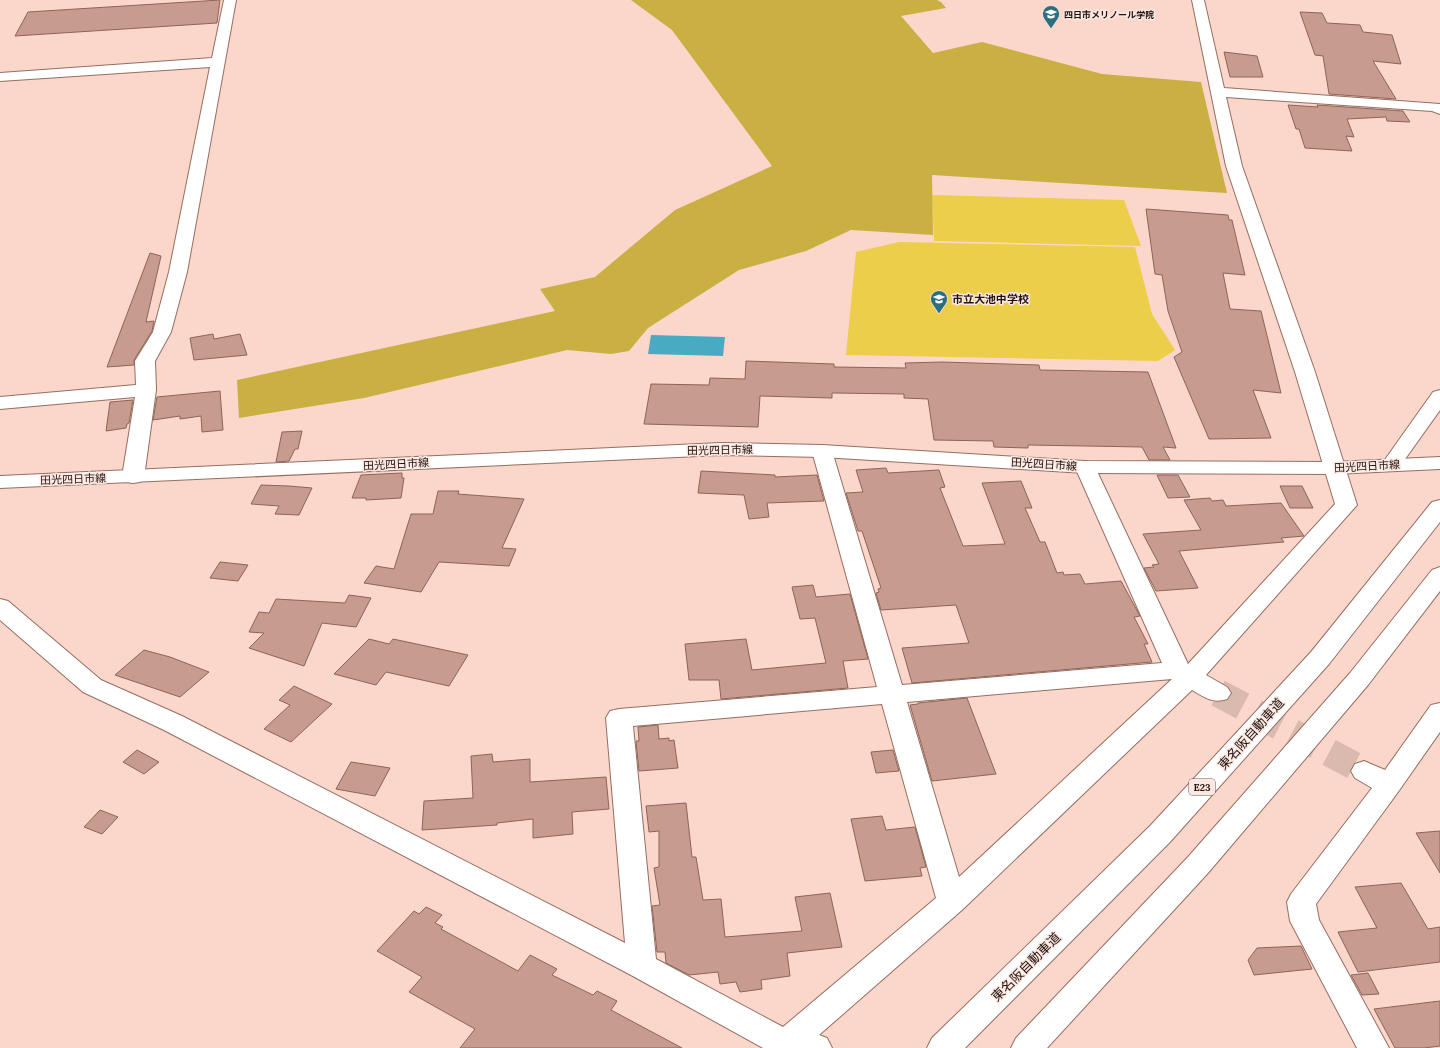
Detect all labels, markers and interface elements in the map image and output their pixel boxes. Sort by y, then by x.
school or university icon: 四日市メリノール学院 [1041,4,1061,29]
place label: 四日市メリノール学院 [1064,9,1154,20]
school or university icon: 市立大池中学校 [929,289,949,314]
place label: 市立大池中学校 [952,292,1029,306]
street label: 田光四日市線 [687,442,753,458]
street label: 田光四日市線 [363,455,429,473]
street label: 田光四日市線 [1011,455,1077,473]
street label: 田光四日市線 [1334,457,1400,475]
street label: 田光四日市線 [40,471,106,487]
street label: 東名阪自動車道 [1214,694,1288,774]
road number: E23 [1189,779,1215,795]
street label: 東名阪自動車道 [988,929,1064,1005]

